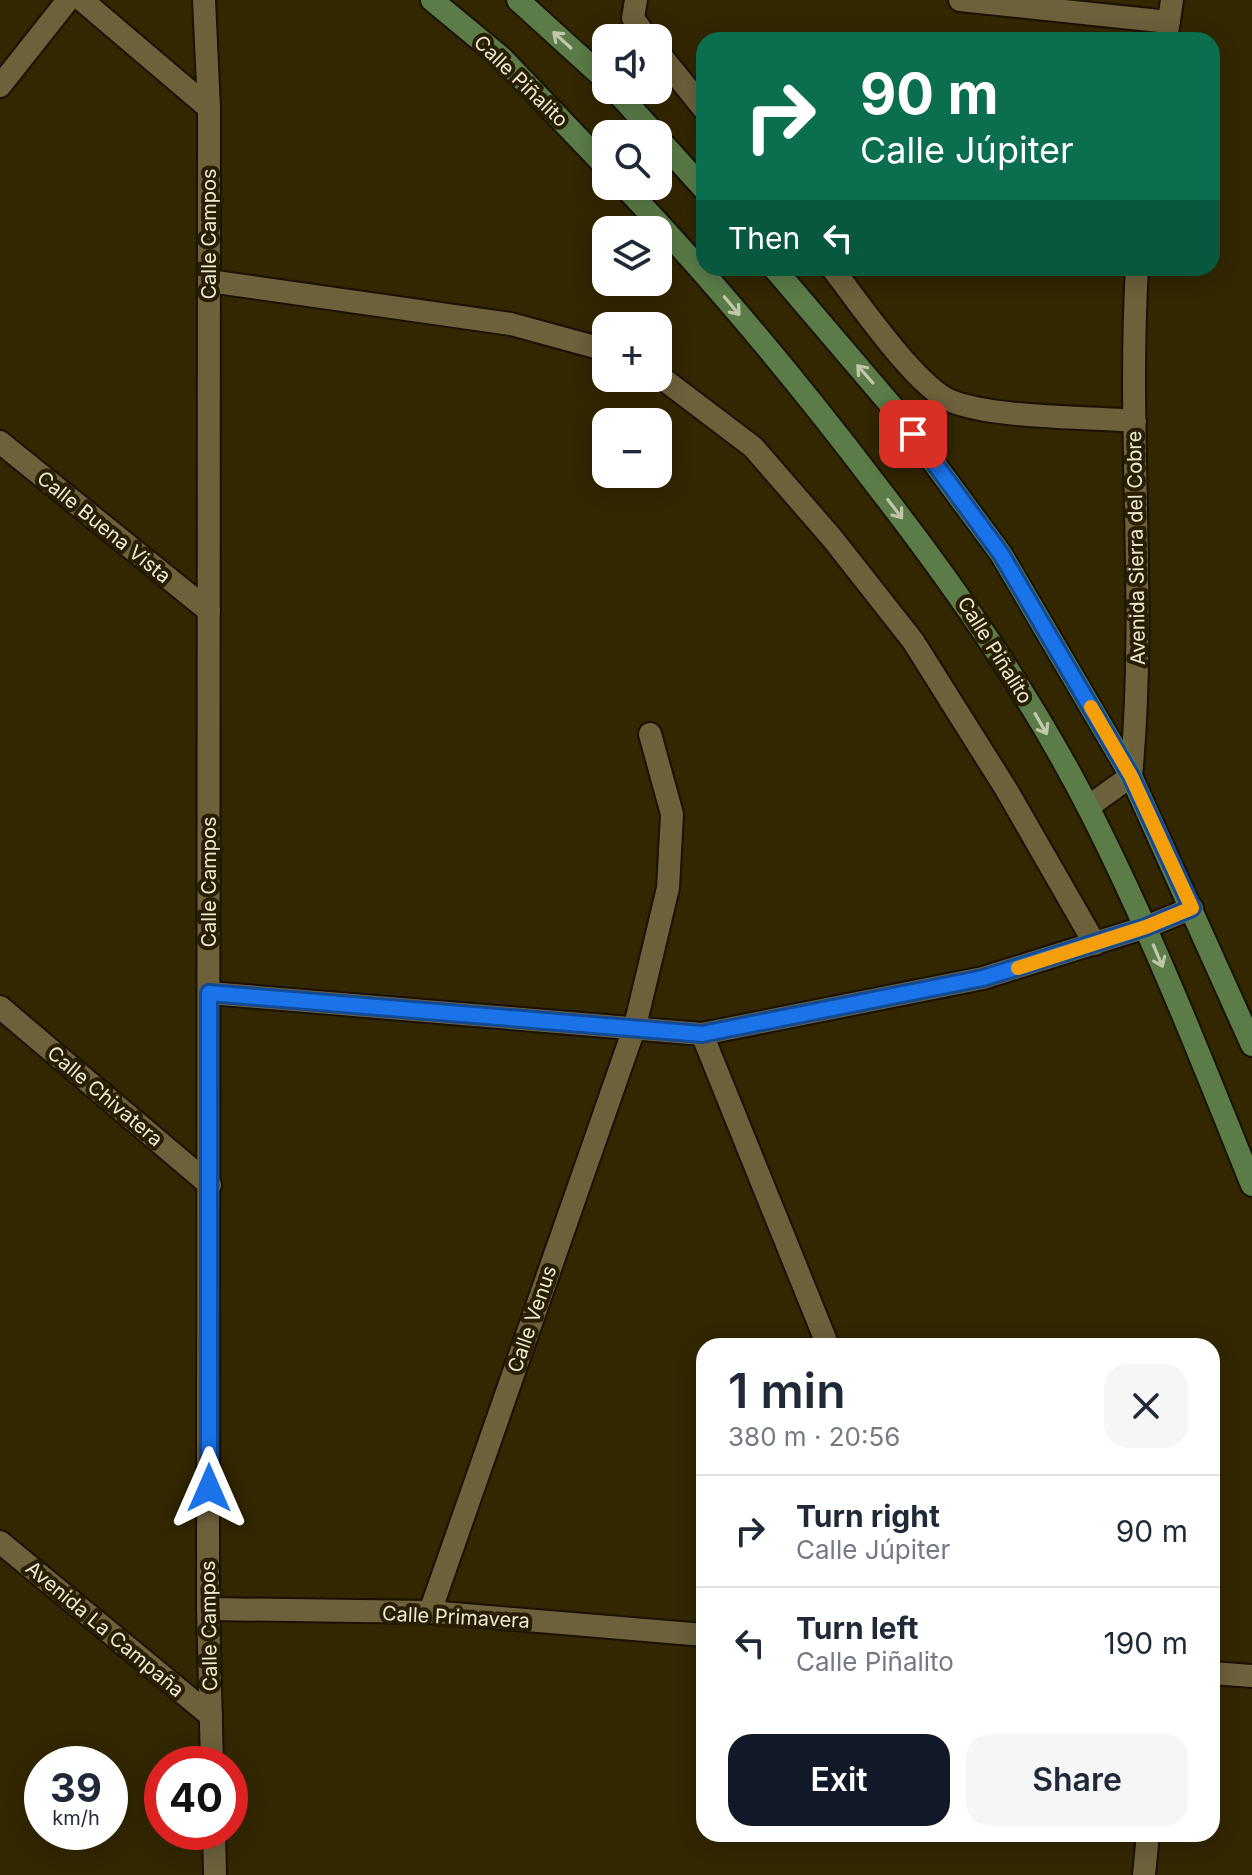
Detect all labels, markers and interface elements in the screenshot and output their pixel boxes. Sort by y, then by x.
map controls [592,24,672,488]
button: sound [592,24,672,104]
street label: Calle Piñalito [469,30,573,132]
one-way arrow [553,31,573,49]
text: 90 m [860,60,999,128]
icon: right [728,64,832,168]
button: search [592,120,672,200]
text: Calle Júpiter [860,128,1074,172]
street label: Calle Campos [197,169,221,299]
button: layers [592,216,672,296]
icon: left [816,216,860,260]
text: Then [728,220,800,256]
one-way arrow [723,296,741,316]
button: + [592,312,672,392]
one-way arrow [856,364,874,385]
pin [879,400,947,468]
button: − [592,408,672,488]
icon: arrive [891,412,935,456]
street label: Avenida Sierra del Cobre [1122,431,1150,665]
street label: Calle Buena Vista [32,466,176,588]
one-way arrow [887,498,904,519]
street label: Calle Piñalito [953,592,1037,708]
one-way arrow [1033,712,1049,735]
street label: Calle Campos [197,817,221,947]
one-way arrow [1152,943,1167,968]
street label: Calle Chivatera [42,1041,168,1151]
street label: Calle Venus [503,1262,561,1376]
text: 1 min [728,1361,846,1420]
button: close [1104,1364,1188,1448]
text: 380 m · 20:56 [728,1421,900,1452]
position arrow [167,1446,251,1530]
text: Turn right [796,1498,940,1534]
icon: right [728,1509,772,1553]
text: 90 m [1116,1513,1188,1549]
text: Calle Júpiter [796,1534,950,1565]
street label: Avenida La Campaña [21,1556,189,1702]
street label: Calle Campos [196,1560,222,1692]
street label: Calle Primavera [381,1601,531,1633]
text: Turn left [796,1610,918,1646]
icon: left [728,1621,772,1665]
text: 190 m [1104,1625,1188,1661]
text: Calle Piñalito [796,1646,954,1677]
button: Exit [728,1734,950,1826]
button: Share [966,1734,1188,1826]
speed limit sign: 40 [144,1746,248,1850]
text: 39 [50,1763,102,1812]
text: km/h [52,1806,100,1830]

